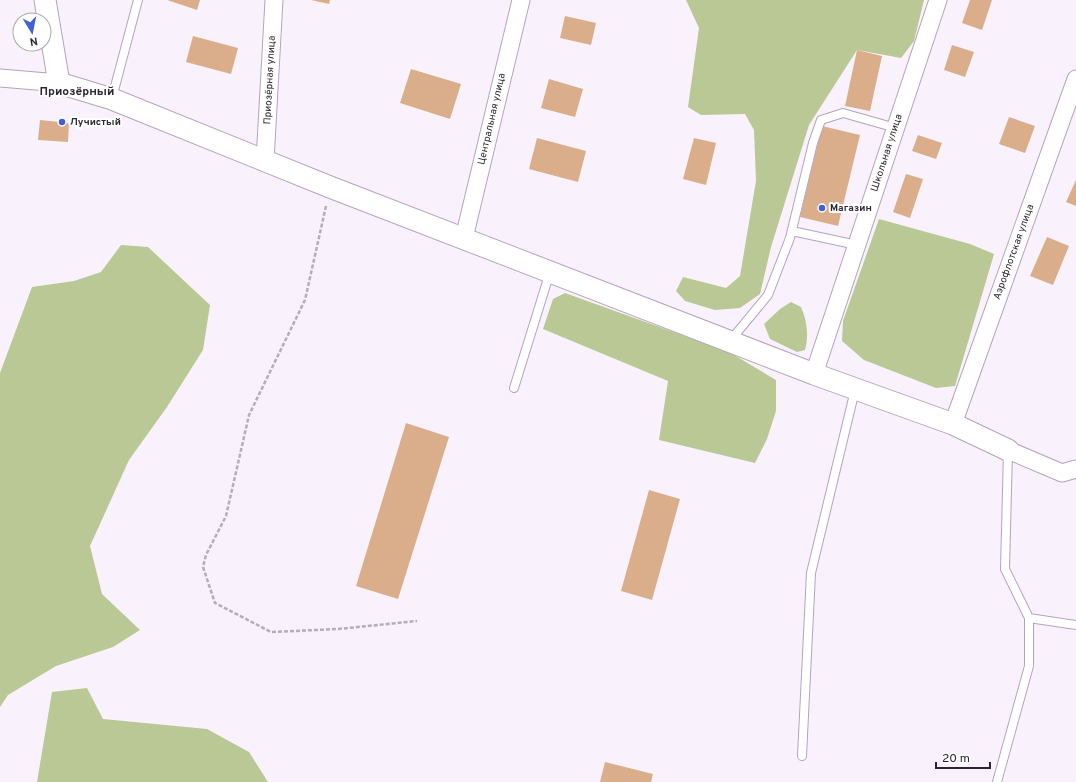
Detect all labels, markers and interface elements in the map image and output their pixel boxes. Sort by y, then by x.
north arrow [12,12,52,52]
text: N [28,33,39,48]
street label: Приозёрная улица [261,35,279,125]
street label: Центральная улица [475,72,509,166]
district label: Приозёрный [39,84,115,100]
street label: Школьная улица [868,112,906,194]
place label: Лучистый [70,116,121,129]
marker: Лучистый [57,117,67,127]
place label: Магазин [830,202,872,215]
street label: Аэрофлотская улица [991,202,1037,302]
marker: Магазин [817,203,827,213]
scale bar [936,744,990,770]
text: 20 m [942,751,970,767]

